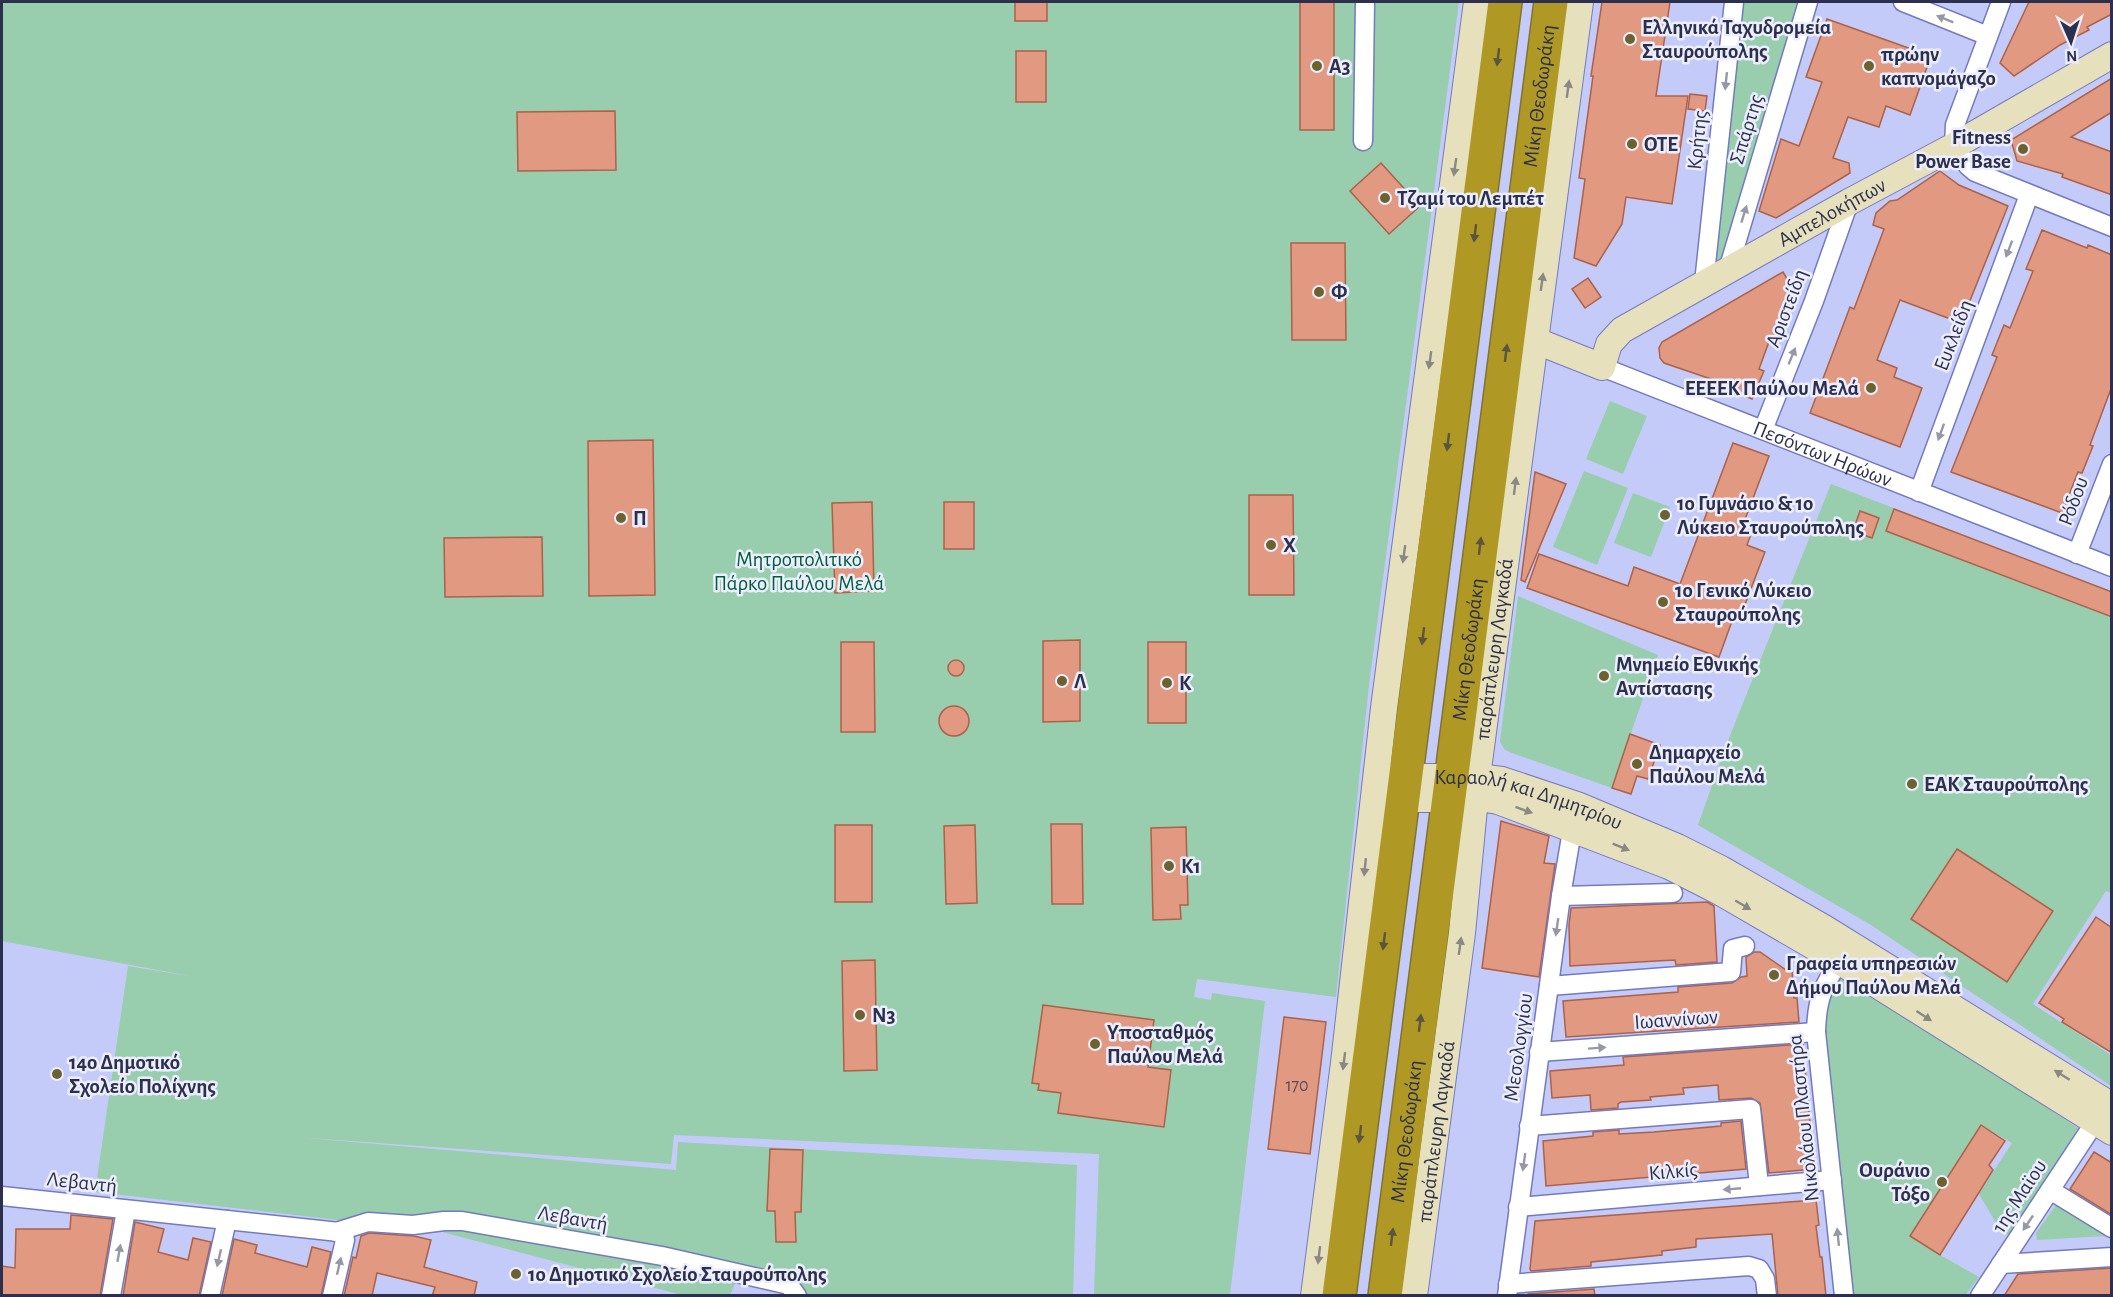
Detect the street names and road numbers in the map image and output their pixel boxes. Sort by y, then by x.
street label: Μίκη Θεοδωράκη [1520,23,1559,168]
street label: Σπάρτης [1726,92,1767,167]
street label: Κρήτης [1684,109,1711,171]
street label: Αμπελοκήπων [1775,174,1890,251]
street label: Αριστείδη [1762,266,1811,350]
street label: Ευκλείδη [1930,297,1977,374]
street label: Πεσόντων Ηρώων [1750,417,1895,491]
street label: Ρόδου [2055,474,2092,528]
street label: παράπλευρη Λαγκαδά [1472,557,1517,742]
street label: Μίκη Θεοδωράκη [1449,577,1488,722]
street label: Καραολή και Δημητρίου [1435,767,1625,834]
street label: Μεσολογγίου [1500,992,1536,1103]
street label: Ιωαννίνων [1633,1006,1719,1033]
street label: Νικολάου Πλαστήρα [1784,1033,1823,1202]
street label: παράπλευρη Λαγκαδά [1414,1039,1459,1225]
street label: Μίκη Θεοδωράκη [1387,1059,1426,1204]
street label: 1ης Μαϊου [1988,1156,2051,1237]
street label: Κιλκίς [1648,1159,1698,1184]
street label: Λεβαντή [46,1168,118,1197]
street label: Λεβαντή [536,1202,609,1235]

